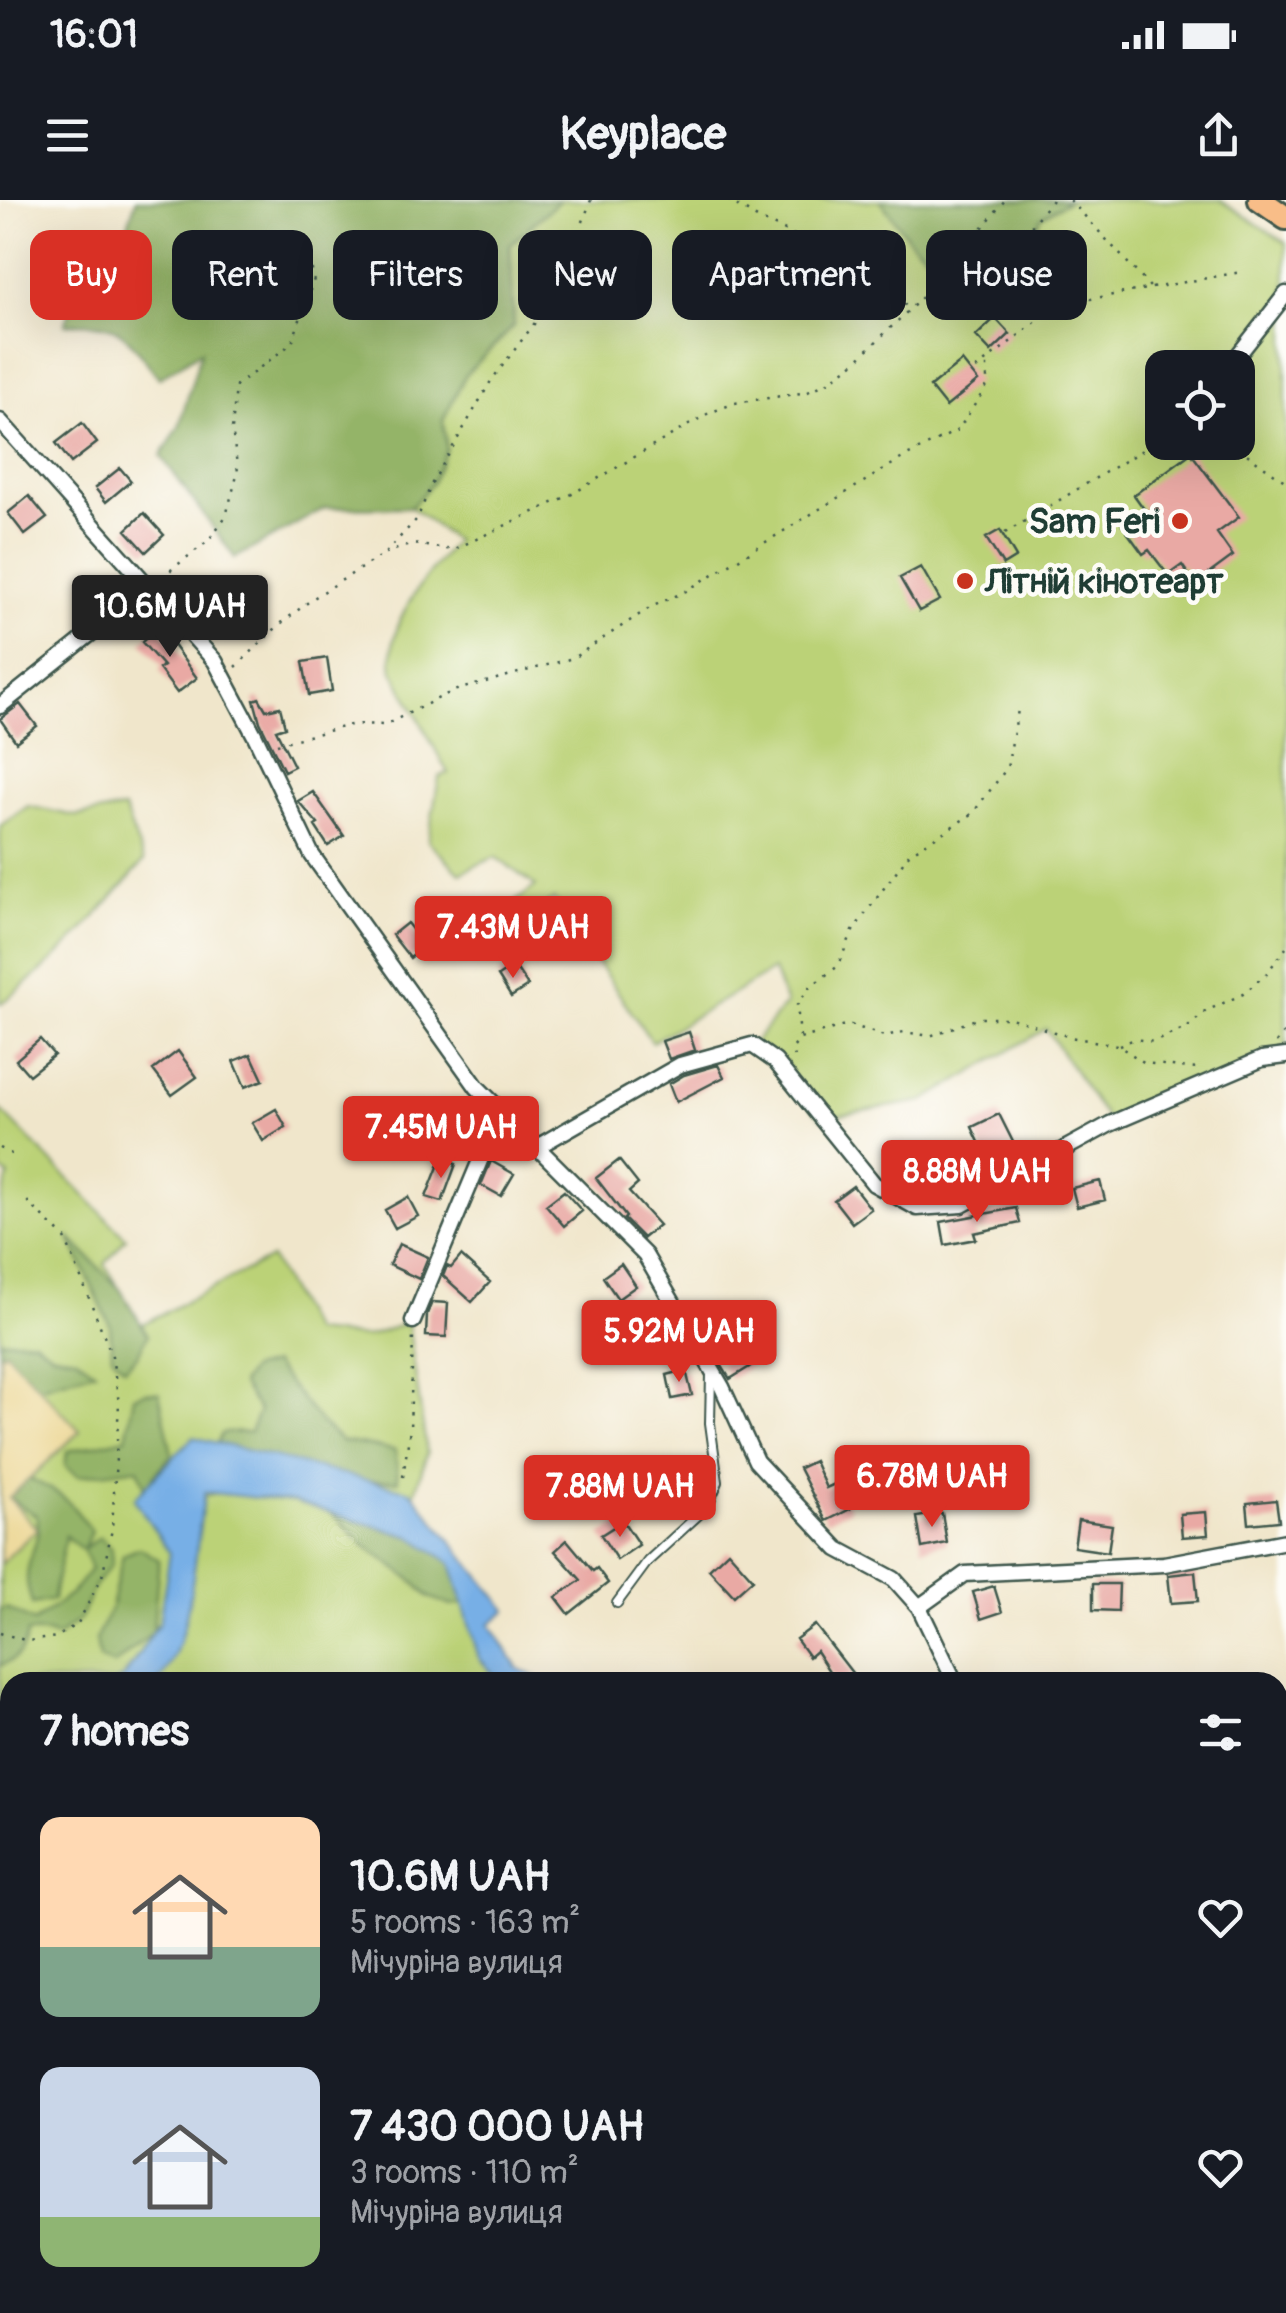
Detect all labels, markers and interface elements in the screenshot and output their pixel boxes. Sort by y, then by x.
text: 16:01 [50,11,138,59]
text: Keyplace [560,107,726,163]
icon: menu [40,108,95,163]
icon: share [1191,108,1246,163]
chip: Buy [30,230,152,320]
chip: Rent [172,230,313,320]
chip: Filters [333,230,498,320]
chip: New [518,230,652,320]
chip: Apartment [672,230,906,320]
chip: House [926,230,1087,320]
map controls [1145,350,1255,460]
button: locate [1145,350,1255,460]
place label: Sam Feri [1029,500,1160,544]
marker: Sam Feri [1169,510,1191,532]
place label: Літній кінотеарт [984,560,1224,604]
marker: Літній кінотеарт [954,570,976,592]
pin: 10.6M UAH [56,575,284,660]
text: 10.6M UAH [94,587,246,627]
pin: 7.43M UAH [399,896,627,981]
text: 7.43M UAH [437,908,589,948]
pin: 7.45M UAH [327,1096,555,1181]
text: 7.45M UAH [365,1108,517,1148]
pin: 8.88M UAH [863,1140,1091,1225]
text: 8.88M UAH [903,1152,1051,1192]
pin: 5.92M UAH [565,1300,793,1385]
text: 5.92M UAH [604,1312,754,1352]
pin: 6.78M UAH [818,1445,1046,1530]
pin: 7.88M UAH [506,1455,734,1540]
text: 6.78M UAH [857,1457,1007,1497]
text: 7.88M UAH [546,1467,694,1507]
icon: filters [1193,1705,1248,1760]
text: 7 homes [40,1706,189,1758]
text: 10.6M UAH [350,1851,550,1903]
icon: home [120,1857,240,1977]
icon: heart [1193,1890,1248,1945]
text: 5 rooms · 163 m² [350,1903,580,1943]
text: Мічуріна вулиця [350,1943,563,1983]
text: 7 430 000 UAH [350,2101,644,2153]
icon: home [120,2107,240,2227]
icon: heart [1193,2140,1248,2195]
text: 3 rooms · 110 m² [350,2153,579,2193]
text: Мічуріна вулиця [350,2193,563,2233]

